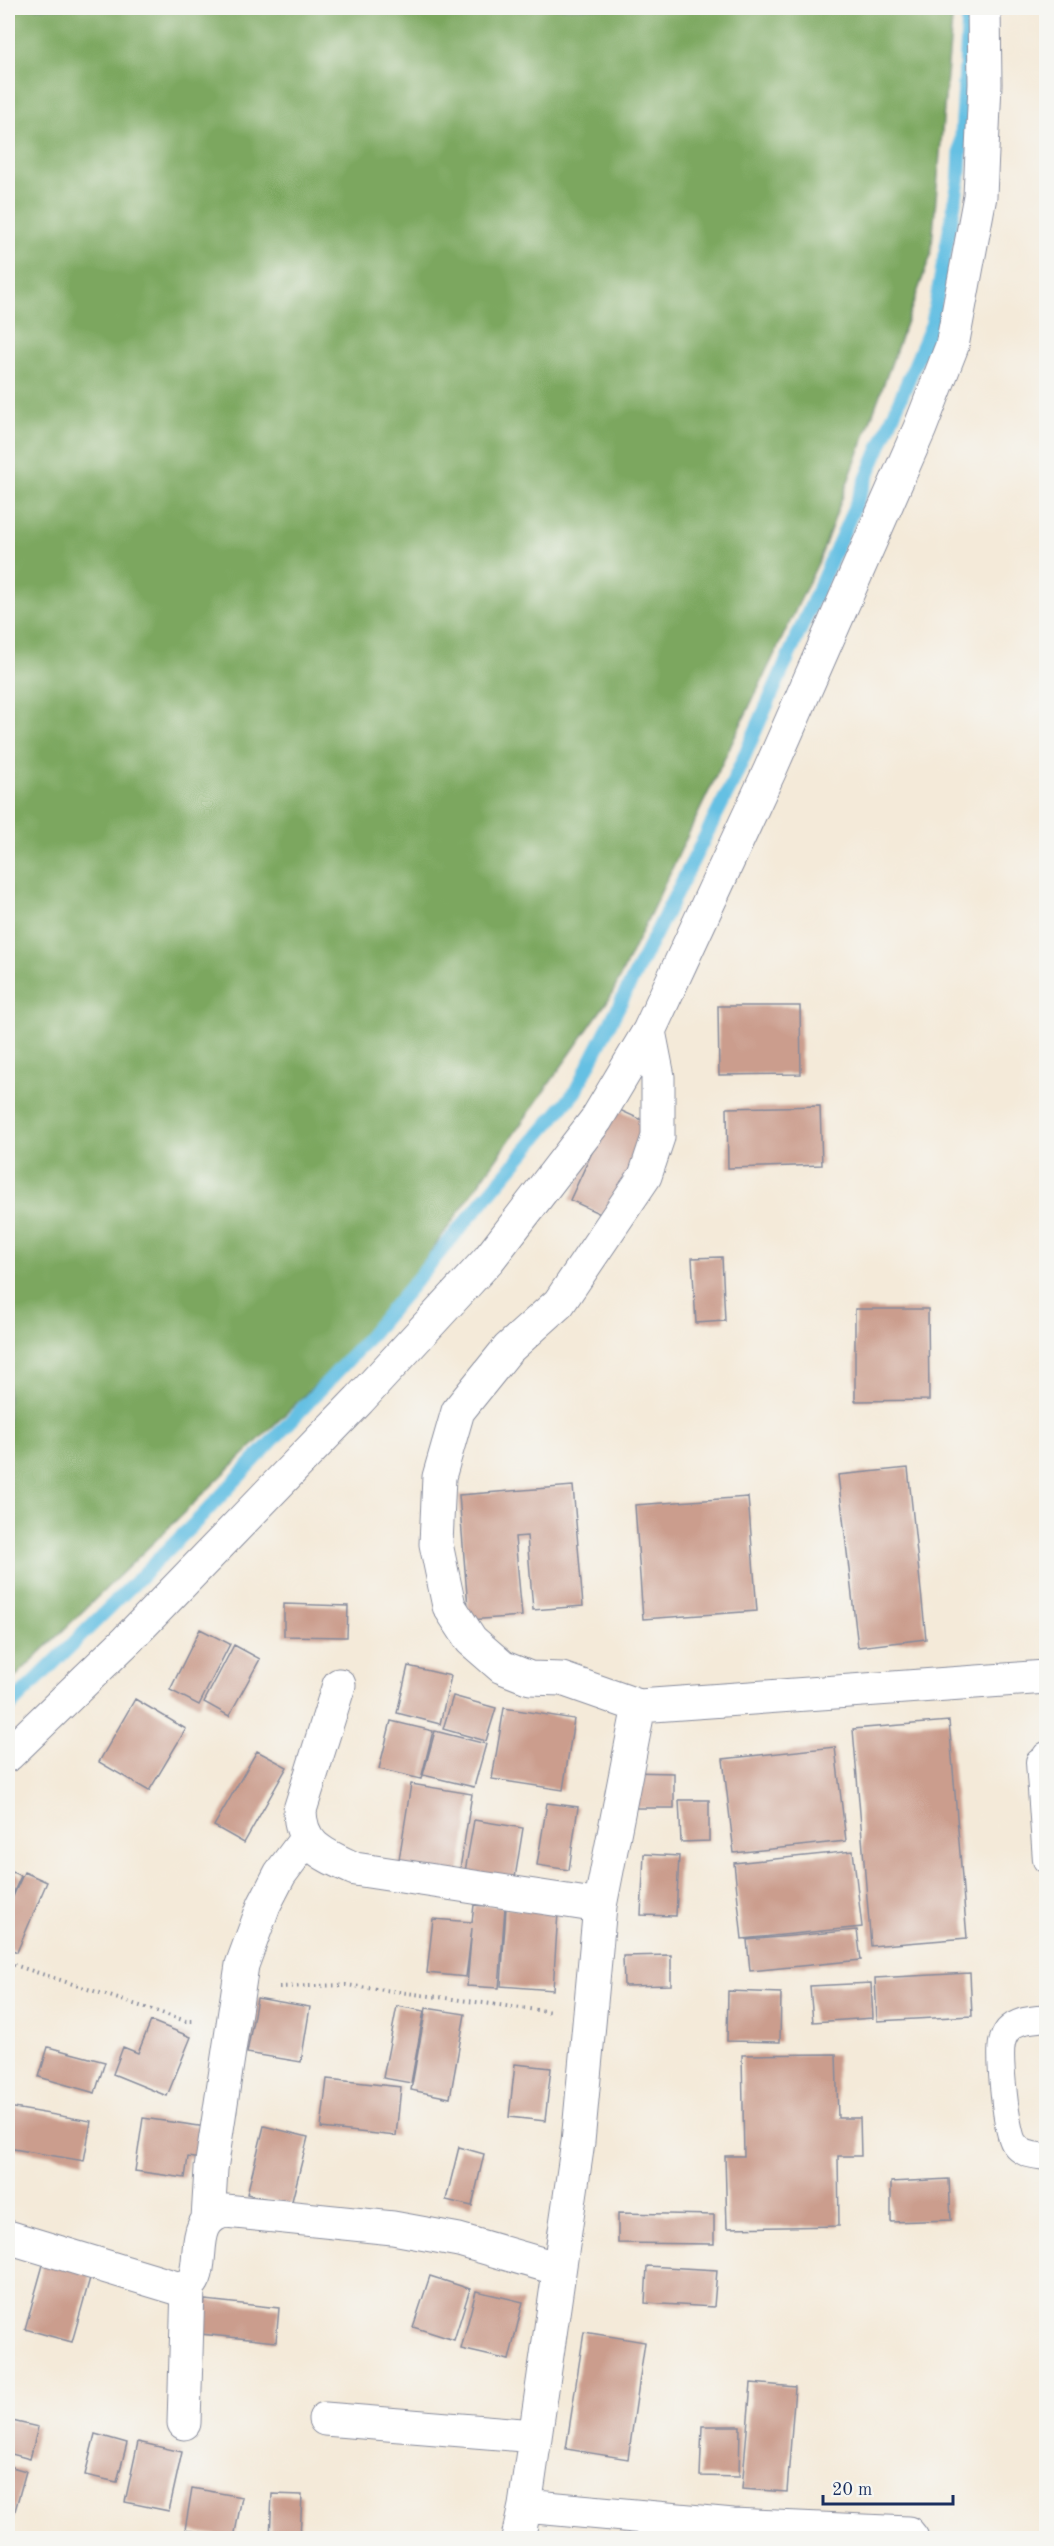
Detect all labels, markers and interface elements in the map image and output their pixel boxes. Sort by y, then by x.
scale bar [823,2468,954,2506]
text: 20 m [832,2481,872,2499]

